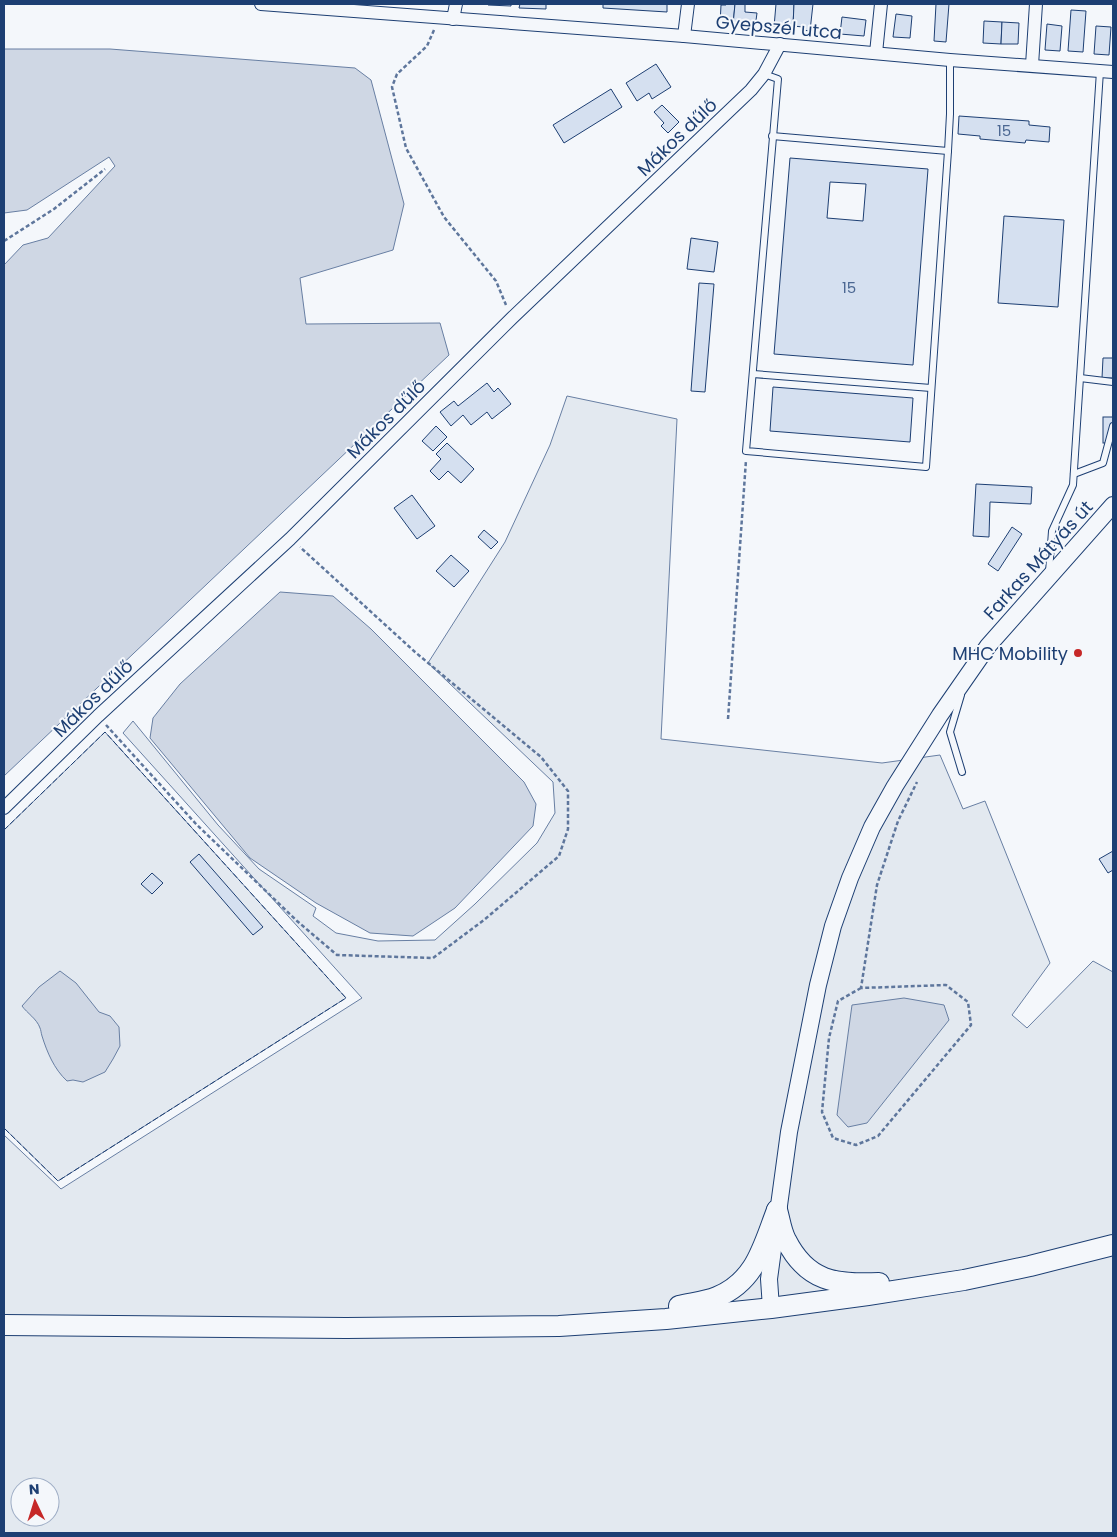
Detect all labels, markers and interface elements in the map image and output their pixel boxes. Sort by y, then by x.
street label: Gyepszél utca [715,9,843,45]
street label: Mákos dűlő [632,92,722,182]
house number: 15 [997,120,1011,141]
house number: 15 [842,277,856,298]
street label: Mákos dűlő [341,374,431,464]
street label: Farkas Mátyás út [978,495,1098,625]
place label: MHC Mobility [952,641,1068,666]
marker: MHC Mobility [1072,647,1084,659]
street label: Mákos dűlő [48,653,138,743]
north arrow [10,1477,60,1527]
text: N [28,1479,40,1499]

